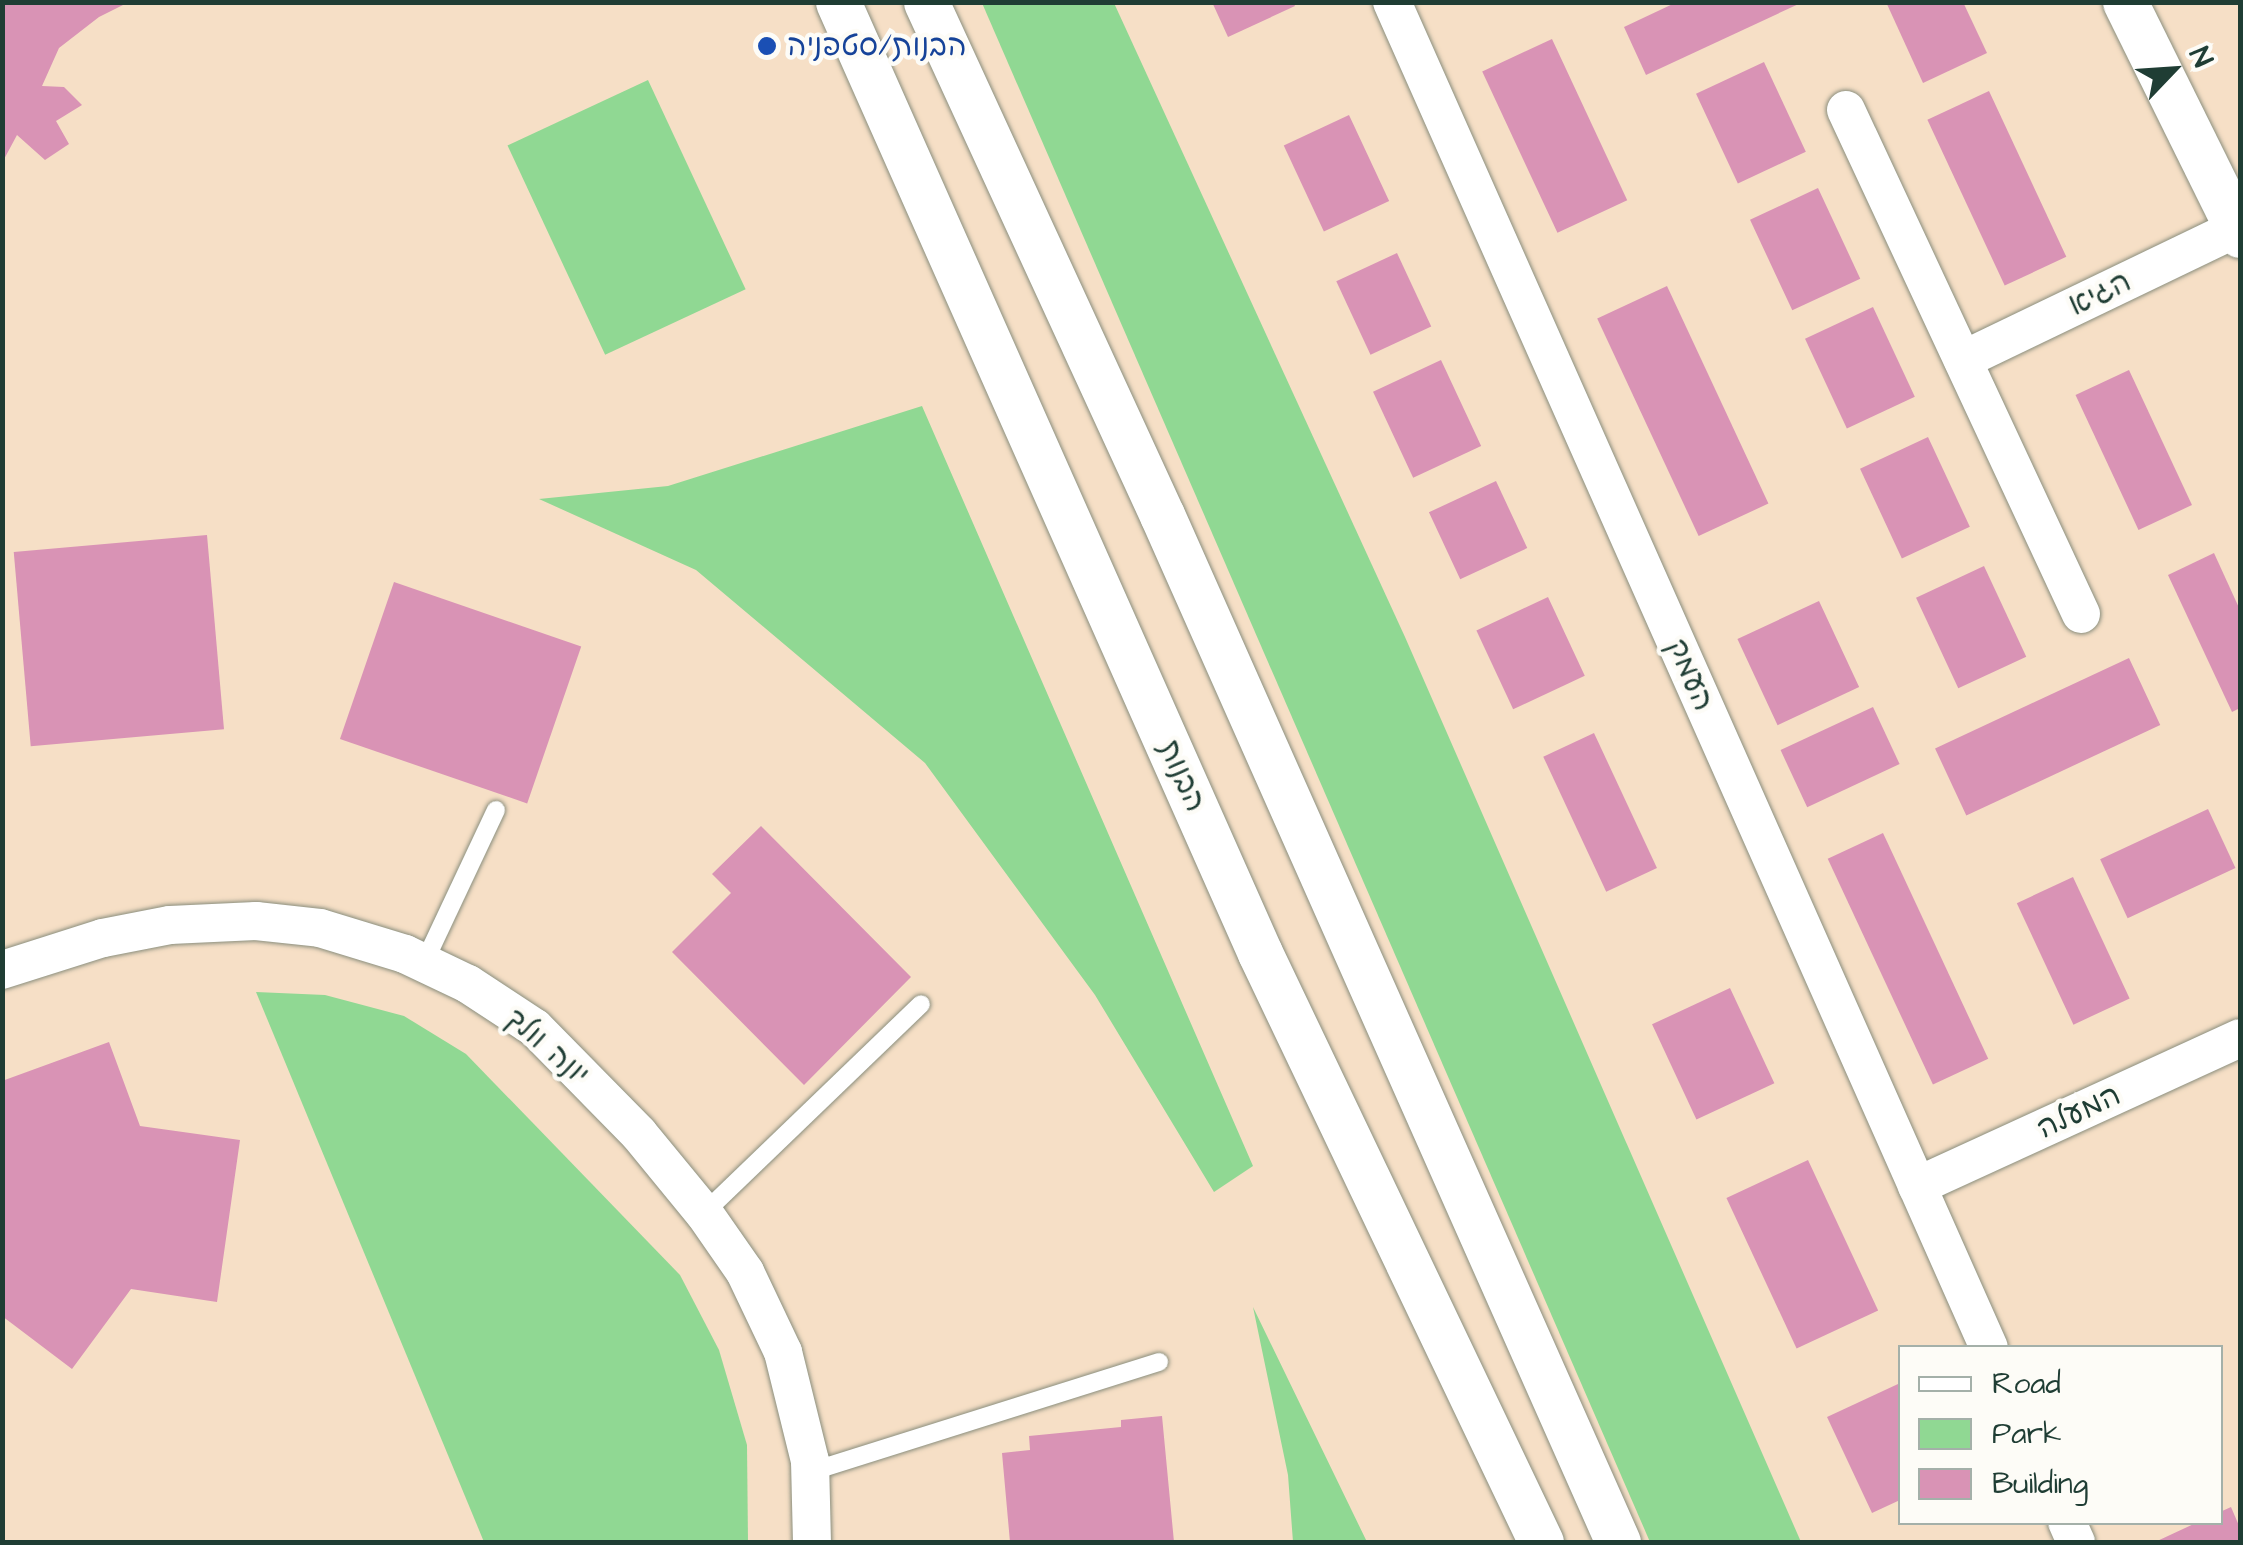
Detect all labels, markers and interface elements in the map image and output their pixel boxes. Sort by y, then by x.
north arrow [2123,20,2223,120]
place label: הבנות/סטפניה [787,28,967,64]
marker: הבנות/סטפניה [756,35,778,57]
text: N [2179,41,2222,73]
street label: הגיא [2063,264,2137,324]
street label: העמק [1658,633,1722,717]
street label: הבנות [1150,734,1214,818]
street label: יונה וולך [498,1001,596,1093]
street label: המעלה [2032,1077,2126,1147]
legend [1898,1345,2223,1525]
text: Road [1992,1363,2061,1405]
text: Park [1992,1413,2061,1455]
text: Building [1992,1463,2088,1505]

